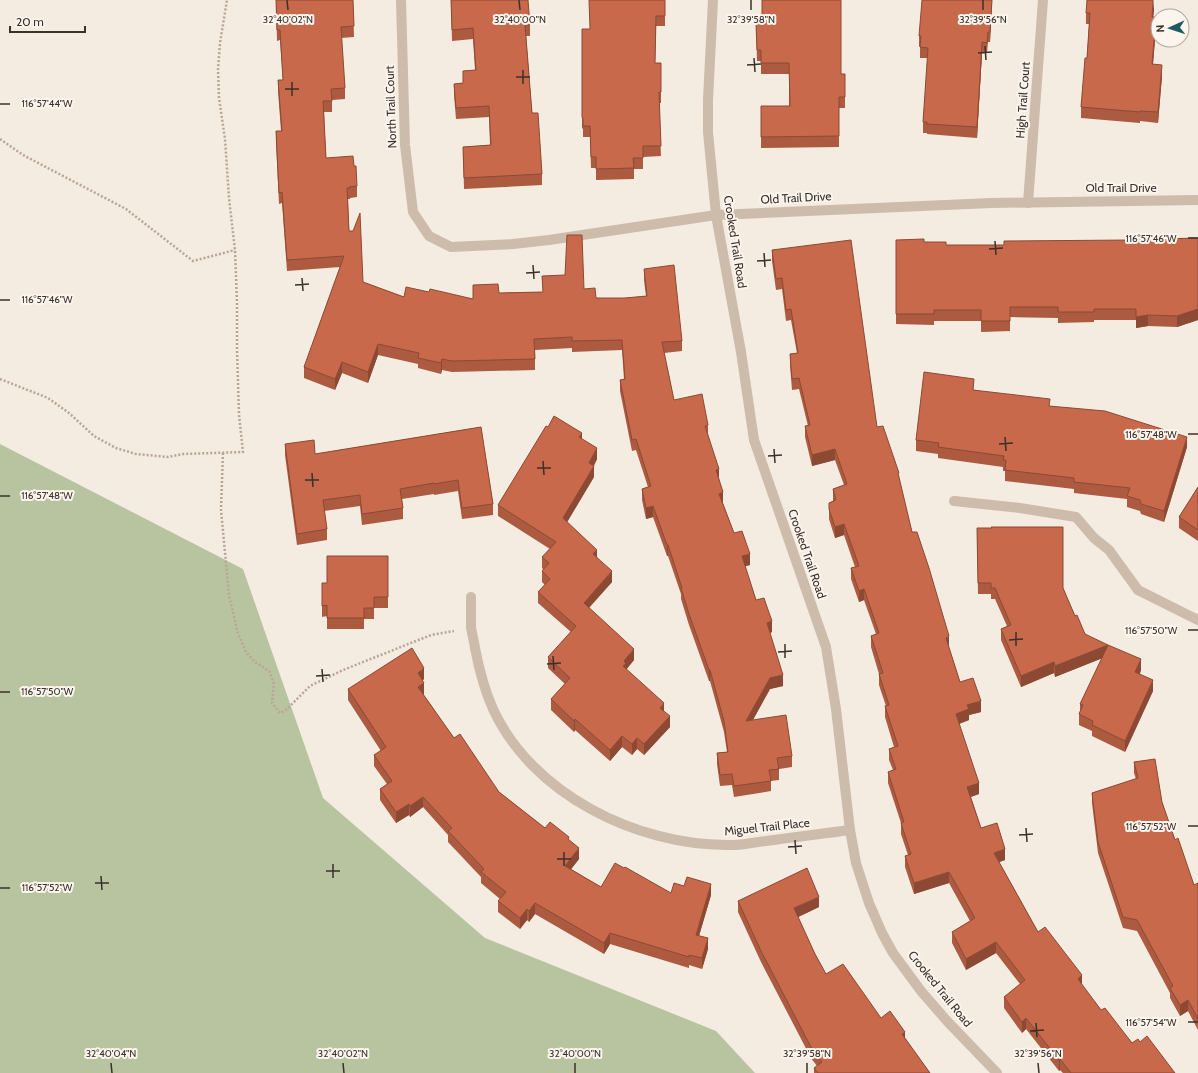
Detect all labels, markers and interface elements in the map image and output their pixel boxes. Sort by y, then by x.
scale bar [10,8,85,34]
north arrow [1150,8,1190,48]
text: 32°40'02"N [263,13,313,26]
text: 32°40'00"N [494,13,546,26]
text: 32°39'58"N [727,13,775,26]
text: 32°39'56"N [959,13,1007,26]
text: 20 m [16,14,44,29]
text: N [1153,24,1167,33]
street label: High Trail Court [1012,61,1033,139]
street label: North Trail Court [382,65,399,149]
text: 116°57'44"W [21,97,73,110]
street label: Old Trail Drive [1085,180,1157,195]
street label: Old Trail Drive [760,188,832,207]
street label: Crooked Trail Road [721,194,750,289]
text: 116°57'46"W [1125,232,1177,245]
text: 116°57'46"W [21,293,73,306]
text: 116°57'48"W [1125,428,1177,441]
text: 116°57'48"W [21,489,73,502]
street label: Crooked Trail Road [785,507,830,601]
text: 116°57'50"W [1125,624,1178,637]
text: 116°57'50"W [21,685,74,698]
street label: Miguel Trail Place [723,815,810,838]
text: 116°57'52"W [1126,820,1177,833]
text: 116°57'52"W [22,881,73,894]
street label: Crooked Trail Road [905,948,976,1030]
text: 116°57'54"W [1126,1016,1177,1029]
text: 32°40'04"N [86,1047,136,1060]
text: 32°40'02"N [318,1047,368,1060]
text: 32°40'00"N [549,1047,601,1060]
text: 32°39'58"N [783,1047,831,1060]
text: 32°39'56"N [1014,1047,1062,1060]

